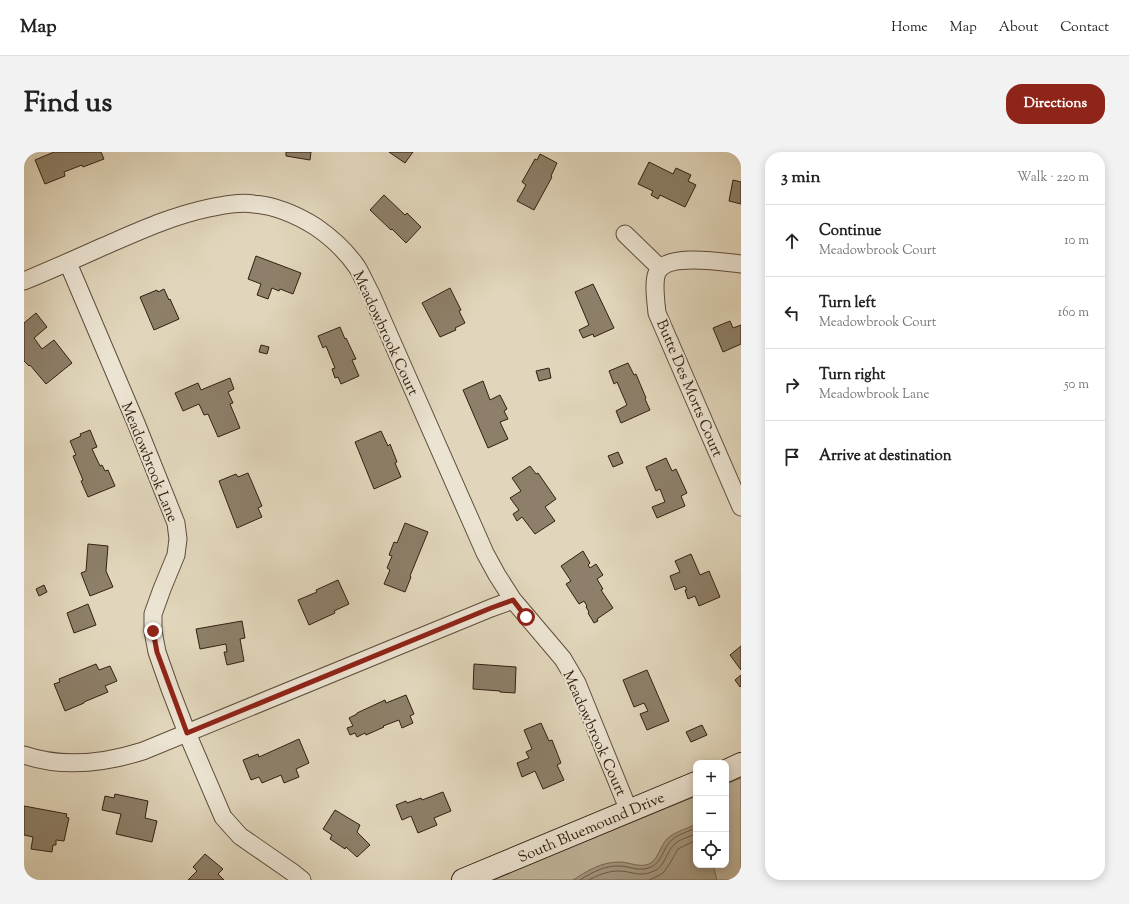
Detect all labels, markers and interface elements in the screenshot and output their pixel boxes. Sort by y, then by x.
text: Map [20,14,57,41]
text: Home [891,18,928,38]
text: Map [950,18,977,38]
text: About [999,18,1038,38]
text: Contact [1060,18,1109,38]
text: Find us [24,84,112,124]
button: Directions [1006,84,1105,124]
text: 3 min [781,166,820,190]
text: Walk · 220 m [1017,169,1089,187]
text: Continue [819,221,881,242]
icon: ahead [781,230,803,252]
text: 10 m [1064,232,1089,250]
text: Meadowbrook Court [819,242,936,260]
street label: Meadowbrook Court [347,268,423,399]
text: Turn left [819,293,876,314]
icon: left [781,302,803,324]
text: 160 m [1058,304,1089,322]
text: Meadowbrook Court [819,314,936,332]
street label: Butte Des Morts Court [650,317,727,461]
text: Turn right [819,365,885,386]
icon: right [781,374,803,396]
text: 50 m [1064,376,1089,394]
text: Meadowbrook Lane [819,386,930,404]
street label: Meadowbrook Lane [115,399,182,526]
icon: arrive [781,446,803,468]
text: Arrive at destination [819,446,952,467]
route start [517,608,535,626]
route end [144,622,162,640]
street label: Meadowbrook Court [557,668,631,800]
map controls [693,760,729,868]
button: + [693,760,729,796]
street label: South Bluemound Drive [515,788,668,869]
button: − [693,796,729,832]
button: locate [693,832,729,868]

